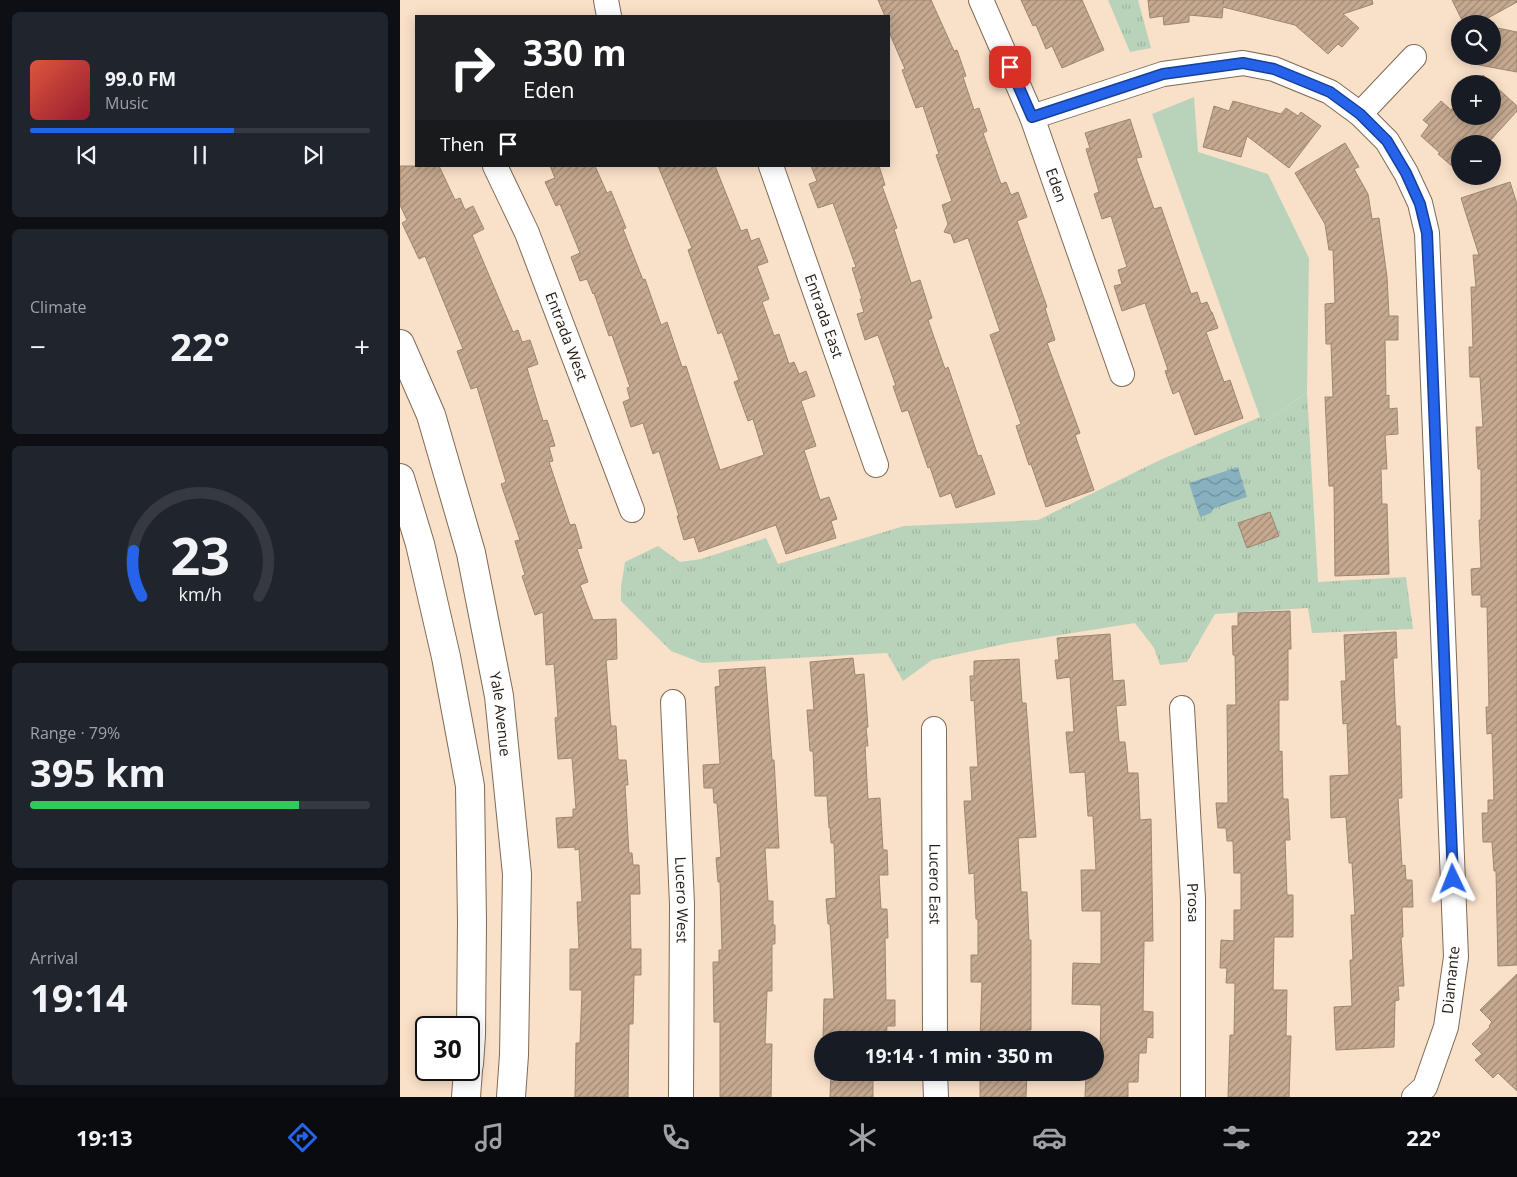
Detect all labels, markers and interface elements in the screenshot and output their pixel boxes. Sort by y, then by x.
map controls [1451,15,1501,185]
button: search [1451,15,1501,65]
text: 330 m [523,29,627,76]
icon: right [440,35,505,100]
pin [989,46,1031,88]
icon: arrive [996,53,1024,81]
text: 99.0 FM [105,66,176,92]
text: Eden [523,74,575,104]
button: + [1451,75,1501,125]
text: Music [105,92,149,114]
icon: arrive [494,130,522,158]
text: Then [440,131,484,157]
button: − [1451,135,1501,185]
icon: previous [73,141,101,169]
icon: pause [186,141,214,169]
icon: next [299,141,327,169]
street label: Eden [1042,165,1072,205]
street label: Entrada East [801,271,849,361]
street label: Entrada West [541,289,593,384]
text: Climate [30,296,87,318]
text: 22° [170,320,230,372]
text: − [30,327,46,365]
text: + [354,327,370,365]
text: 23 [170,519,230,590]
text: km/h [178,582,222,606]
street label: Yale Avenue [485,670,516,757]
text: Range · 79% [30,722,120,744]
text: 395 km [30,746,166,798]
street label: Lucero East [925,843,946,925]
position arrow [1426,852,1478,904]
street label: Lucero West [671,856,693,943]
street label: Prosa [1183,882,1204,923]
street label: Diamante [1436,945,1464,1015]
text: Arrival [30,947,78,969]
text: 19:14 [30,971,128,1023]
speed limit sign: 30 [415,1016,480,1081]
text: 19:14 · 1 min · 350 m [865,1043,1053,1069]
icon: directions [285,1120,320,1155]
icon: music [472,1120,507,1155]
icon: phone [658,1120,693,1155]
icon: climate [845,1120,880,1155]
icon: car [1032,1120,1067,1155]
icon: filters [1219,1120,1254,1155]
text: 19:13 [76,1122,133,1152]
text: 22° [1406,1122,1441,1152]

